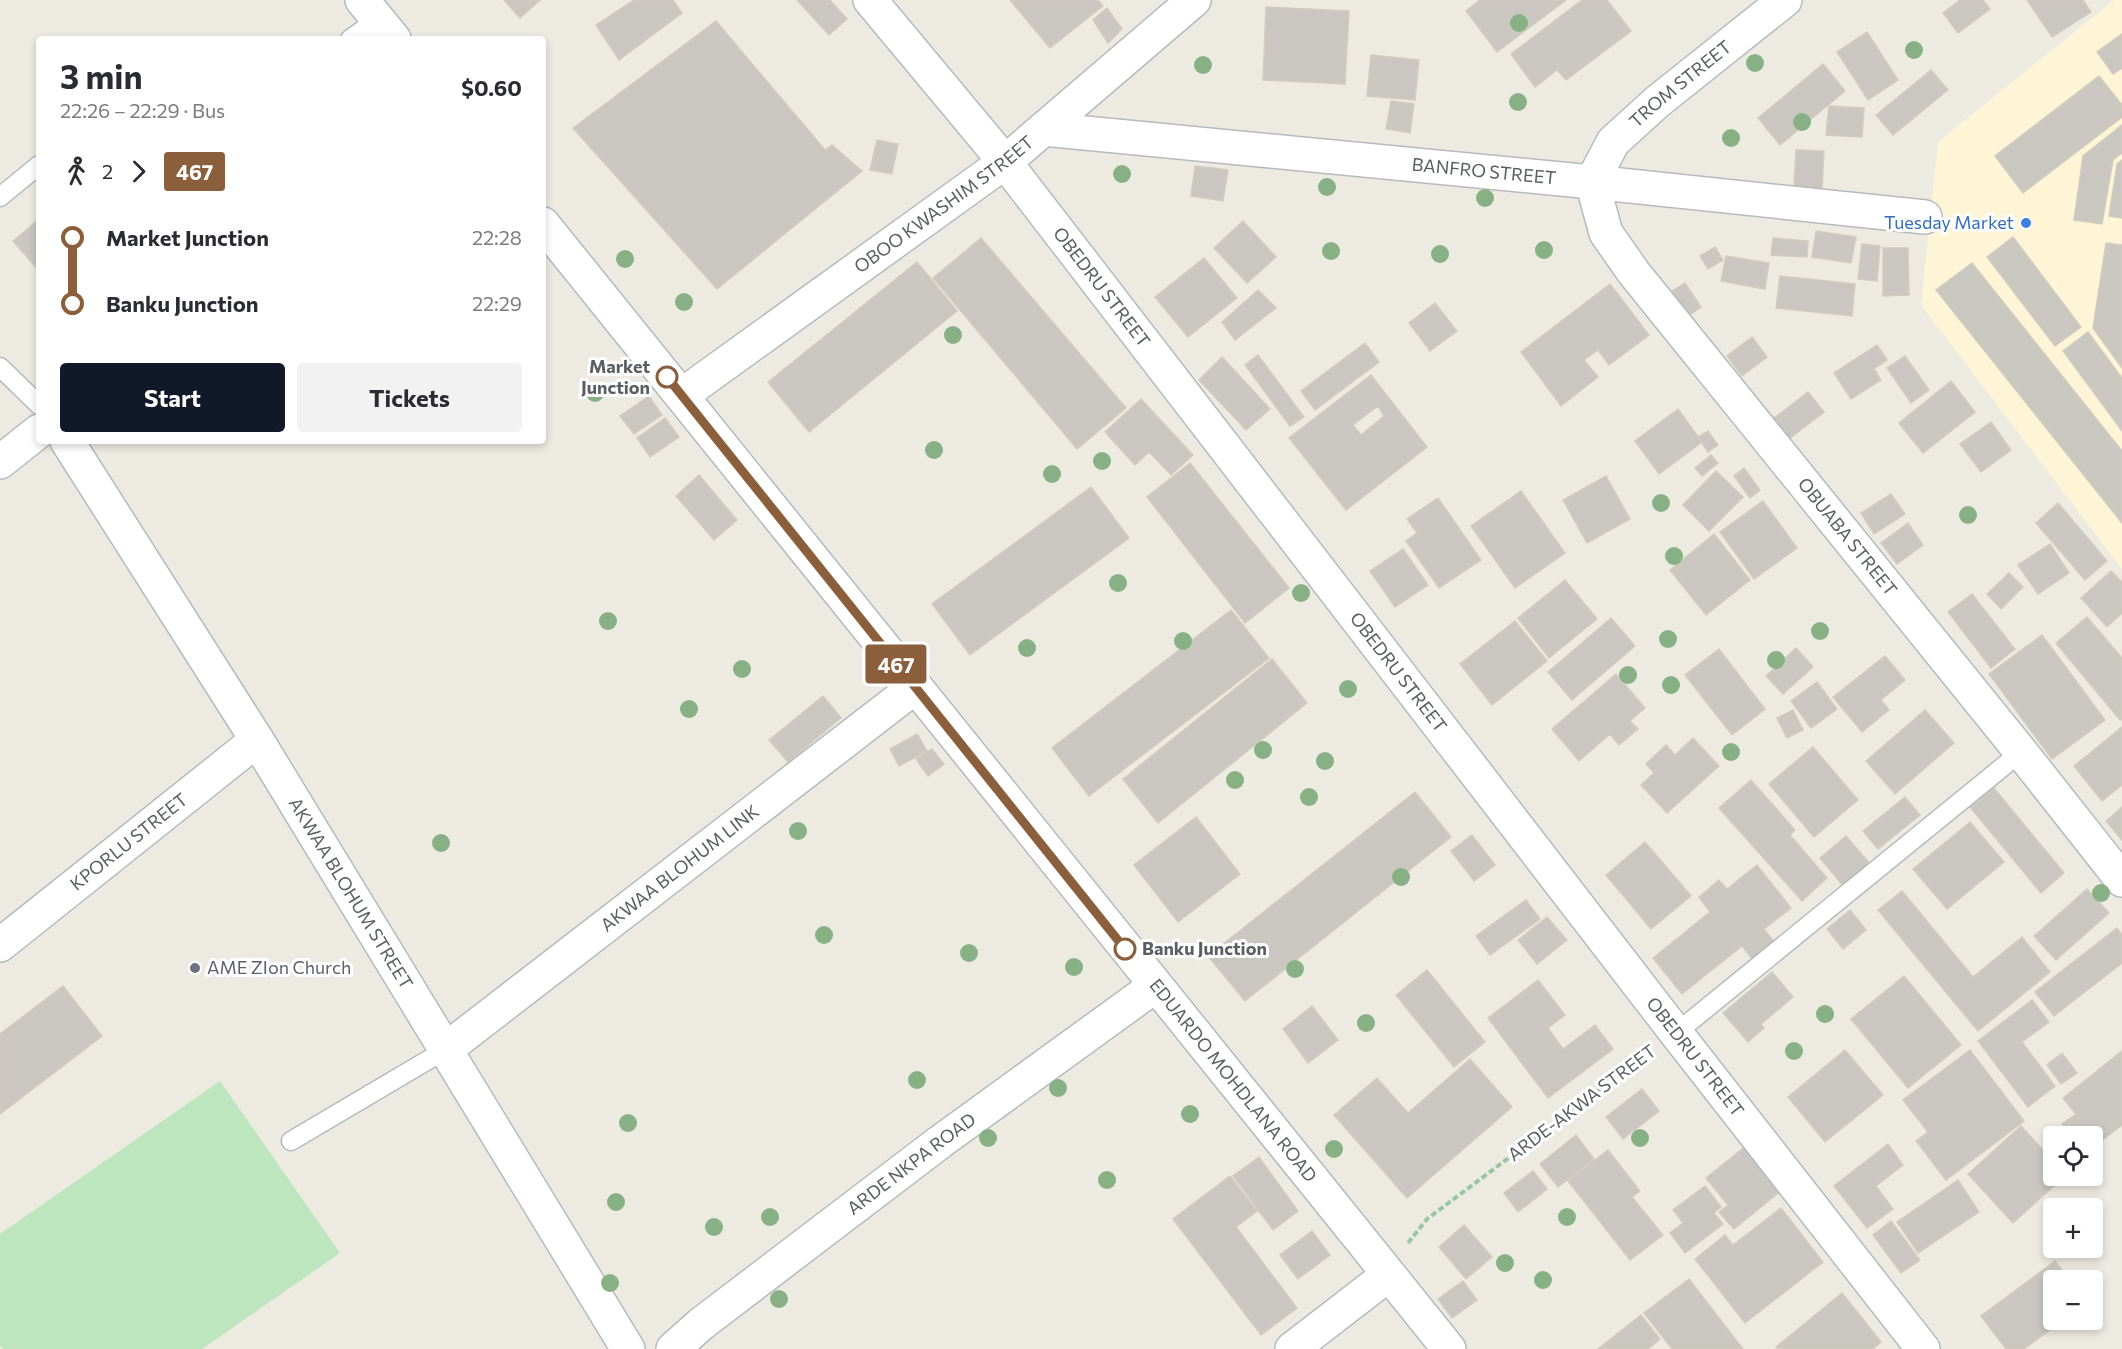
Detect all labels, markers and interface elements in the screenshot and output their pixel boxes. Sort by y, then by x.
street label: TROM STREET [1624,35,1735,132]
text: 3 min [60,55,143,96]
text: $0.60 [461,74,522,101]
text: 22:26 – 22:29 · Bus [60,98,225,122]
street label: OBOO KWASHIM STREET [850,130,1038,277]
street label: BANFRO STREET [1411,153,1557,188]
icon: walk [60,155,93,188]
icon: forward [122,155,155,188]
text: 2 [102,159,113,183]
text: 467 [176,159,213,184]
place label: Tuesday Market [1884,211,2014,233]
marker: Tuesday Market [2019,216,2033,230]
street label: OBEDRU STREET [1049,222,1155,351]
text: Market Junction [106,224,269,251]
text: 22:28 [472,225,522,249]
text: Banku Junction [106,290,259,317]
text: 22:29 [472,291,522,315]
place label: Market Junction [581,355,650,398]
button: Start [60,363,285,432]
button: Tickets [297,363,522,432]
marker: Market Junction [656,366,678,388]
street label: OBUABA STREET [1794,473,1902,600]
street label: OBEDRU STREET [1346,607,1452,736]
line badge: 467 [862,644,930,684]
text: 467 [877,652,915,677]
street label: KPORLU STREET [65,788,191,895]
street label: AKWAA BLOHUM STREET [285,793,418,993]
street label: AKWAA BLOHUM LINK [596,800,763,936]
place label: Banku Junction [1142,937,1267,959]
marker: Banku Junction [1114,938,1136,960]
place label: AME ZIon Church [207,956,351,978]
marker: AME ZIon Church [188,961,202,975]
street label: EDUARDO MOHDLANA ROAD [1145,974,1322,1186]
street label: OBEDRU STREET [1642,992,1749,1121]
street label: ARDE-AKWA STREET [1503,1039,1660,1165]
street label: ARDE NKPA ROAD [842,1108,980,1219]
map controls [2043,1126,2103,1330]
button: locate [2043,1126,2103,1186]
button: + [2043,1198,2103,1258]
button: − [2043,1270,2103,1330]

